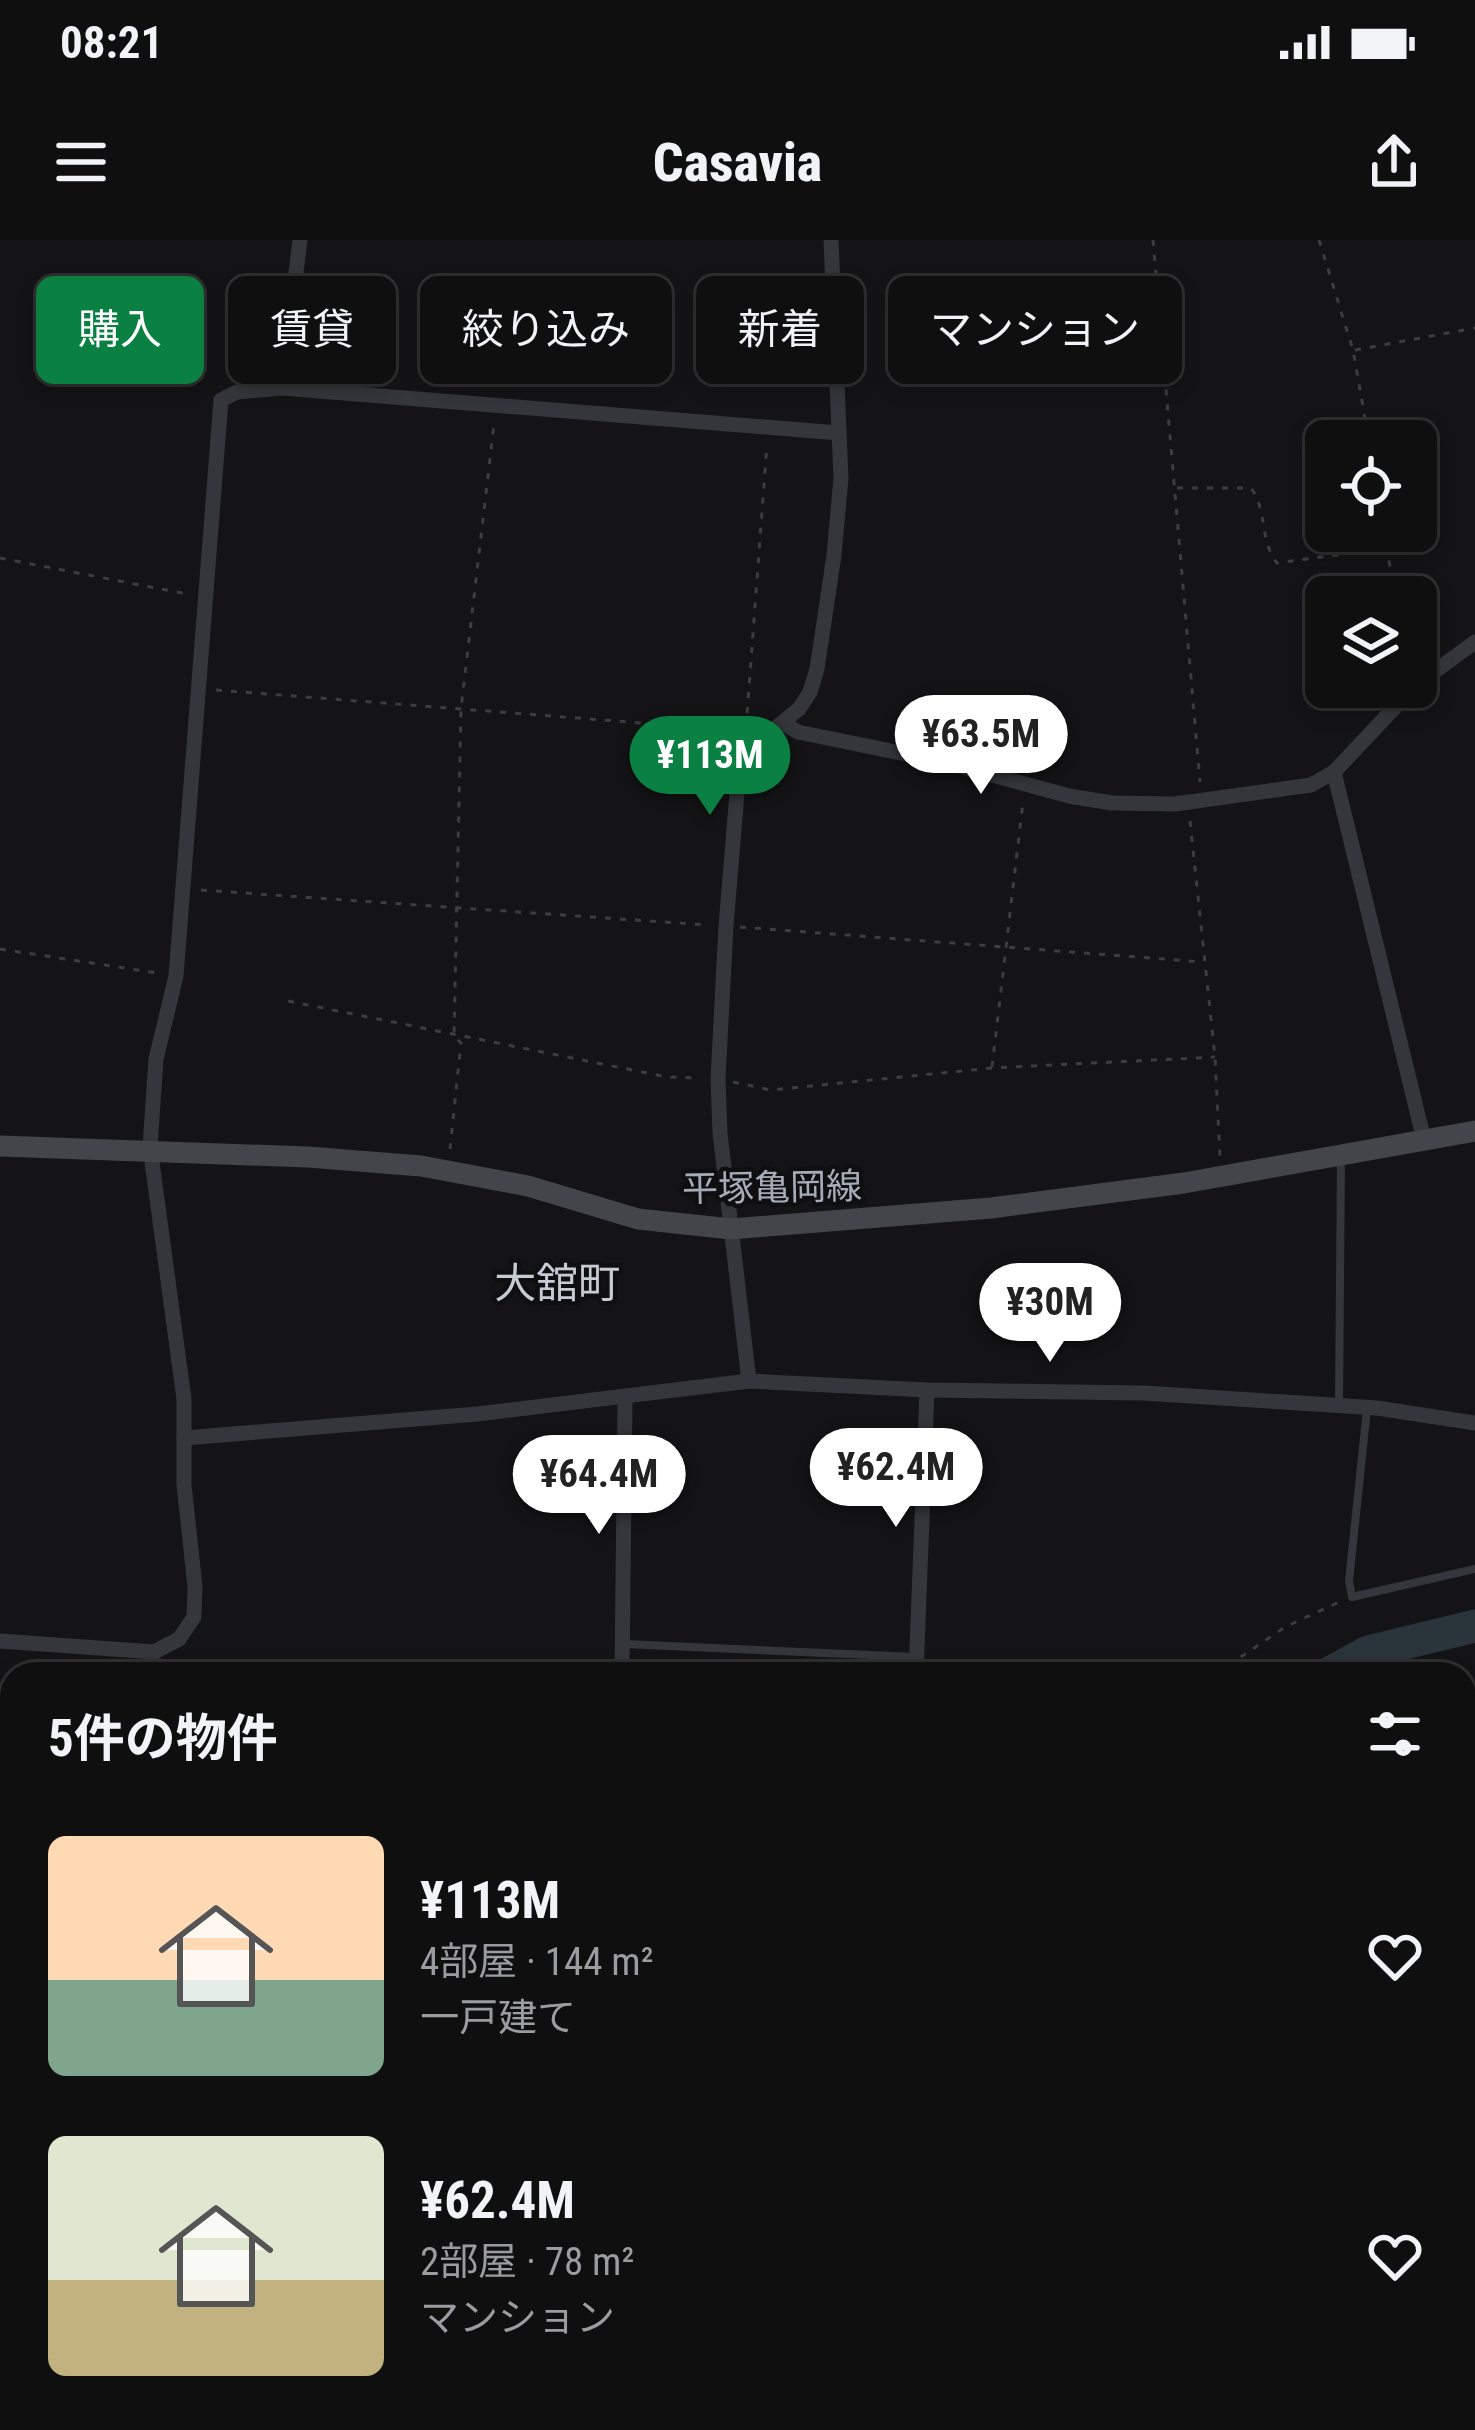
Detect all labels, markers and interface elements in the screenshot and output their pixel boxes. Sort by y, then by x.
text: 08:21 [60,16,163,69]
icon: menu [48,129,114,195]
icon: share [1361,129,1427,195]
text: Casavia [653,131,822,194]
chip: 購入 [36,276,204,384]
chip: 賃貸 [228,276,396,384]
chip: 絞り込み [420,276,672,384]
chip: 新着 [696,276,864,384]
chip: マンション [888,276,1182,384]
map controls [1305,420,1437,708]
button: locate [1305,420,1437,552]
button: layers [1305,576,1437,708]
pin: ¥63.5M [883,695,1079,797]
text: ¥63.5M [922,711,1040,757]
pin: ¥113M [626,716,794,818]
text: ¥113M [656,732,764,778]
street label: 平塚亀岡線 [682,1165,862,1211]
district label: 大舘町 [494,1259,620,1308]
pin: ¥30M [979,1263,1121,1365]
text: ¥30M [1006,1279,1094,1325]
pin: ¥62.4M [798,1428,994,1530]
pin: ¥64.4M [501,1435,697,1537]
text: ¥62.4M [837,1444,955,1490]
text: ¥64.4M [540,1451,658,1497]
icon: filters [1362,1701,1428,1767]
text: 5件の物件 [48,1709,278,1768]
text: ¥113M [420,1871,560,1930]
icon: home [144,1884,288,2028]
icon: heart [1362,1923,1428,1989]
text: 4部屋 · 144 m² [420,1939,654,1985]
text: 一戸建て [420,1995,576,2041]
text: ¥62.4M [420,2171,575,2230]
icon: home [144,2184,288,2328]
icon: heart [1362,2223,1428,2289]
text: 2部屋 · 78 m² [420,2239,634,2285]
text: マンション [420,2295,615,2341]

